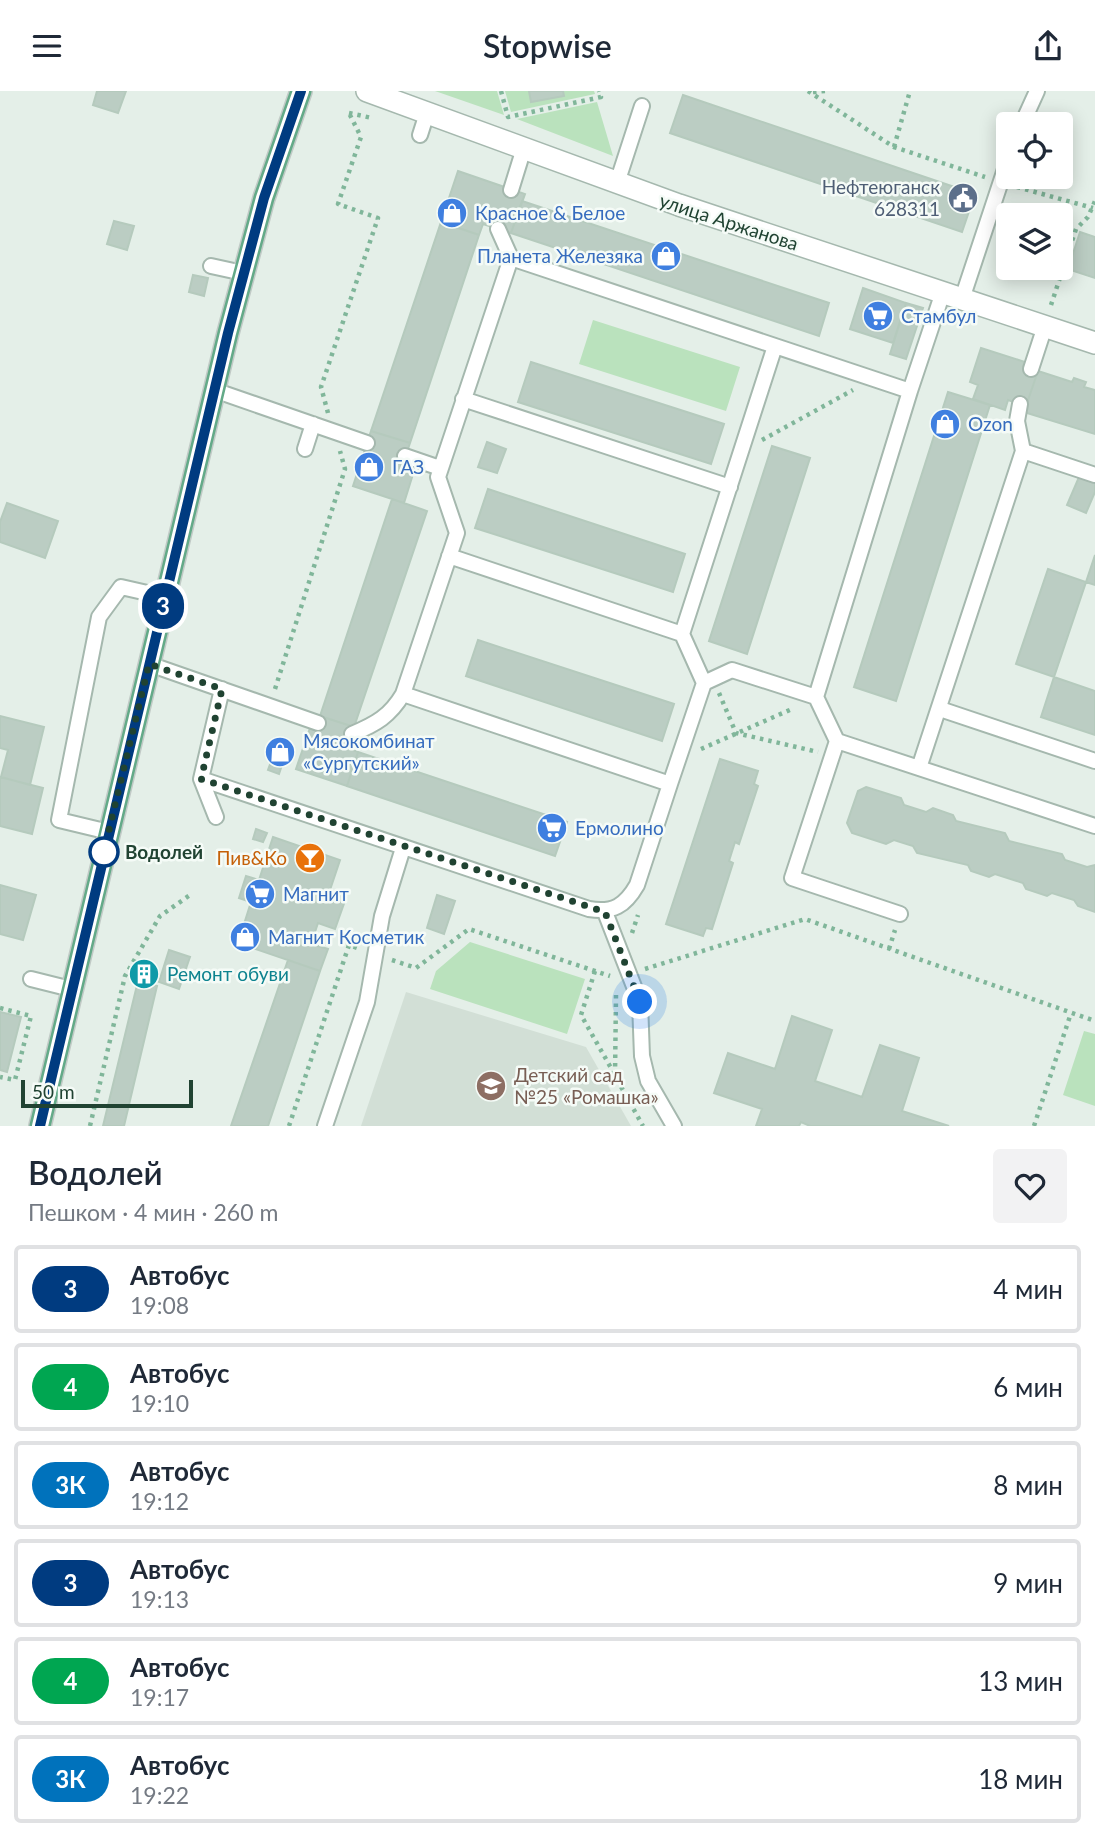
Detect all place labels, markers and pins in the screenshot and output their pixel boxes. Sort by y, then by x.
place label: Нефтеюганск 628311 [822,175,940,220]
public building icon: Нефтеюганск 628311 [946,181,980,215]
shop icon: Красное & Белое [435,196,469,230]
place label: Красное & Белое [475,201,625,224]
shop icon: Планета Железяка [649,239,683,273]
place label: Планета Железяка [477,244,643,267]
supermarket icon: Стамбул [861,299,895,333]
place label: Стамбул [901,304,976,327]
shop icon: Ozon [928,407,962,441]
place label: Ozon [968,412,1013,435]
shop icon: ГАЗ [352,450,386,484]
place label: ГАЗ [392,455,424,478]
place label: Мясокомбинат «Сургутский» [303,729,435,774]
shop icon: Мясокомбинат «Сургутский» [263,735,297,769]
supermarket icon: Ермолино [535,811,569,845]
place label: Ермолино [575,816,664,839]
marker: Водолей [89,837,119,867]
place label: Водолей [125,840,203,863]
bar icon: Пив&Ко [293,841,327,875]
place label: Пив&Ко [216,846,287,869]
supermarket icon: Магнит [243,877,277,911]
place label: Магнит [283,882,349,905]
shop icon: Магнит Косметик [228,920,262,954]
place label: Магнит Косметик [268,925,424,948]
building icon: Ремонт обуви [127,957,161,991]
place label: Ремонт обуви [167,962,289,985]
place label: Детский сад №25 «Ромашка» [514,1063,659,1108]
school or university icon: Детский сад №25 «Ромашка» [474,1069,508,1103]

